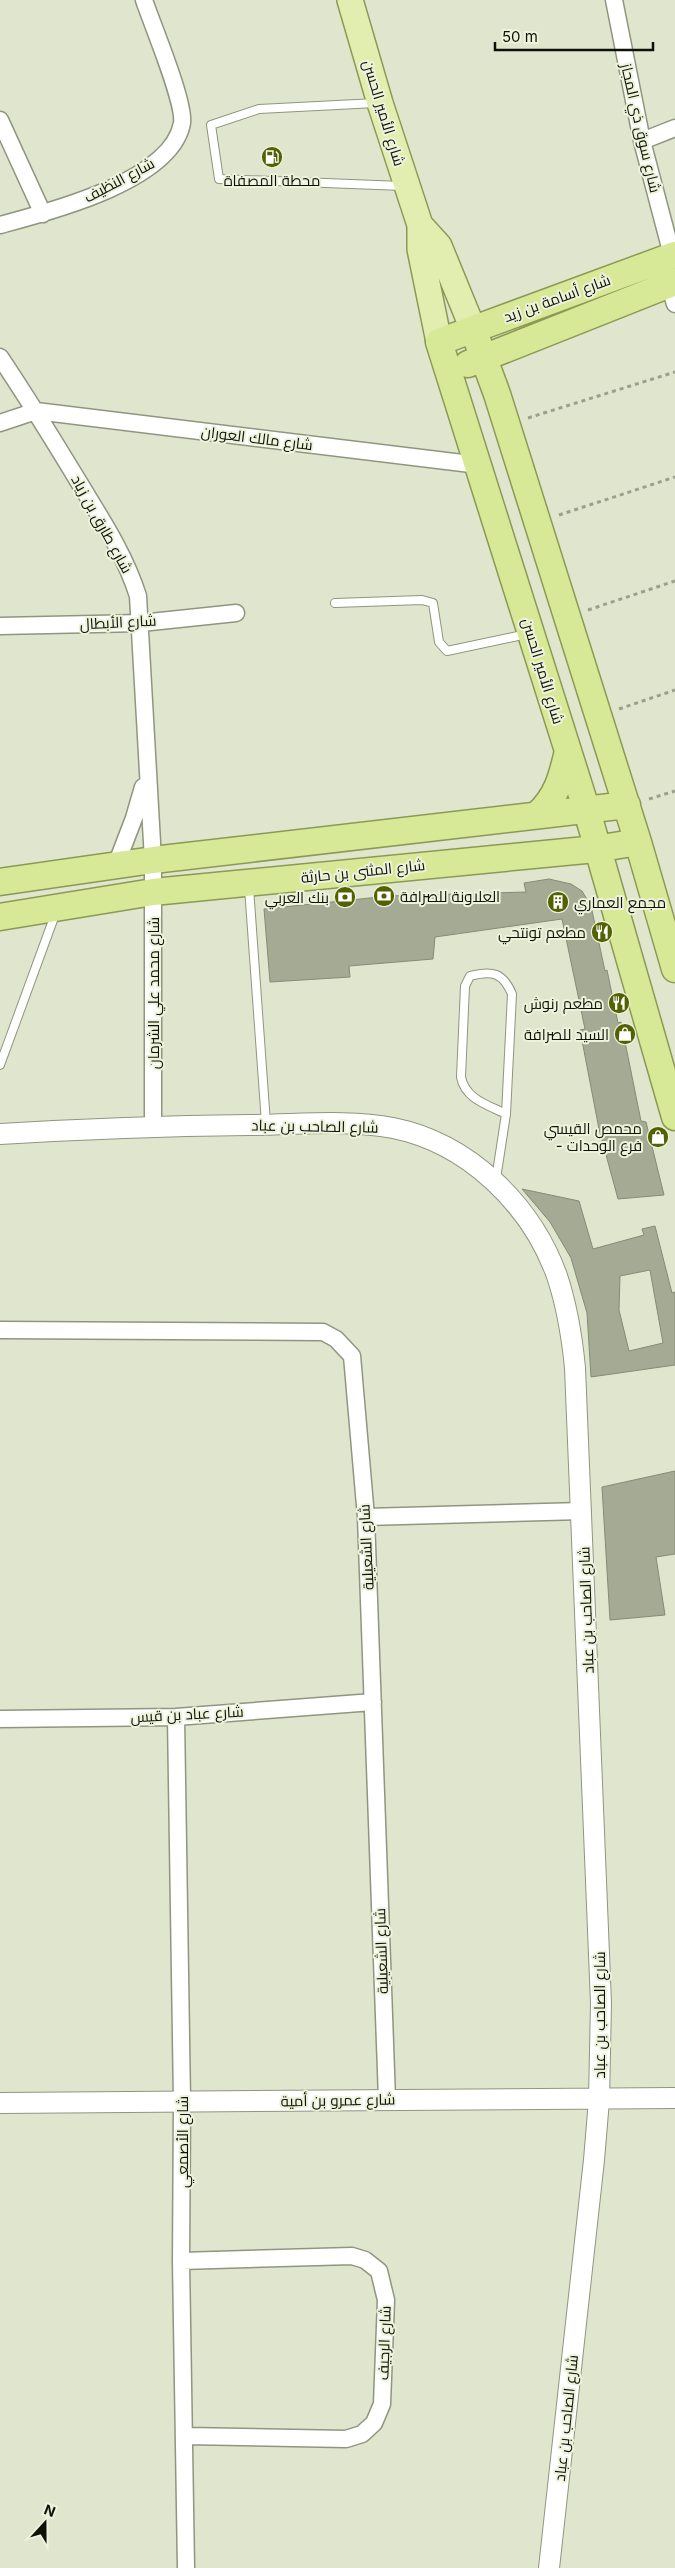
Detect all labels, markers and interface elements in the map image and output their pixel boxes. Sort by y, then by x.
scale bar [495,20,652,52]
text: 50 m [502,27,538,46]
street label: شارع الأمير الحسن [357,58,409,169]
street label: شارع سوق ذي المجاز [614,61,665,195]
fuel station icon: محطة المصفاة [260,145,284,169]
street label: شارع النظيف [80,153,159,208]
place label: محطة المصفاة [224,171,320,190]
street label: شارع أسامة بن زيد [501,270,614,328]
street label: شارع مالك العوران [200,422,314,456]
street label: شارع طارق بن زياد [65,472,137,577]
street label: شارع الأبطال [79,611,157,635]
street label: شارع الأمير الحسن [516,616,568,727]
street label: شارع المثنى بن حارثة [300,855,426,889]
bank icon: العلاونة للصرافة [372,884,396,908]
bank icon: بنك العربي [333,885,357,909]
place label: العلاونة للصرافة [400,887,500,906]
place label: بنك العربي [265,888,329,910]
building icon: مجمع العماري [546,890,570,914]
place label: مجمع العماري [574,893,666,915]
street label: شارع محمد علي الشرمان [144,917,166,1069]
restaurant icon: مطعم تونتحي [590,920,614,944]
place label: مطعم تونتحي [498,923,586,945]
restaurant icon: مطعم رنوش [607,991,631,1015]
place label: مطعم رنوش [524,994,603,1014]
shop icon: السيد للصرافة [613,1022,637,1046]
place label: السيد للصرافة [524,1025,609,1044]
street label: شارع الصاحب بن عباد [251,1115,379,1139]
place label: محمص القيسي - فرع الوحدات [544,1119,642,1157]
shop icon: محمص القيسي - فرع الوحدات [646,1125,670,1149]
street label: شارع الشعيلية [354,1503,380,1590]
street label: شارع الصاحب بن عباد [574,1546,600,1674]
street label: شارع عباد بن قيس [130,1702,244,1728]
street label: شارع الشعيلية [370,1908,394,1994]
street label: شارع الصاحب بن عباد [590,1951,611,2079]
street label: شارع عمرو بن أمية [281,2090,396,2112]
street label: شارع الأصمعي [173,2096,195,2188]
street label: شارع الرجيف [373,2305,397,2381]
street label: شارع الصاحب بن عباد [550,2354,584,2482]
north arrow [20,2498,70,2548]
text: N [42,2501,58,2520]

